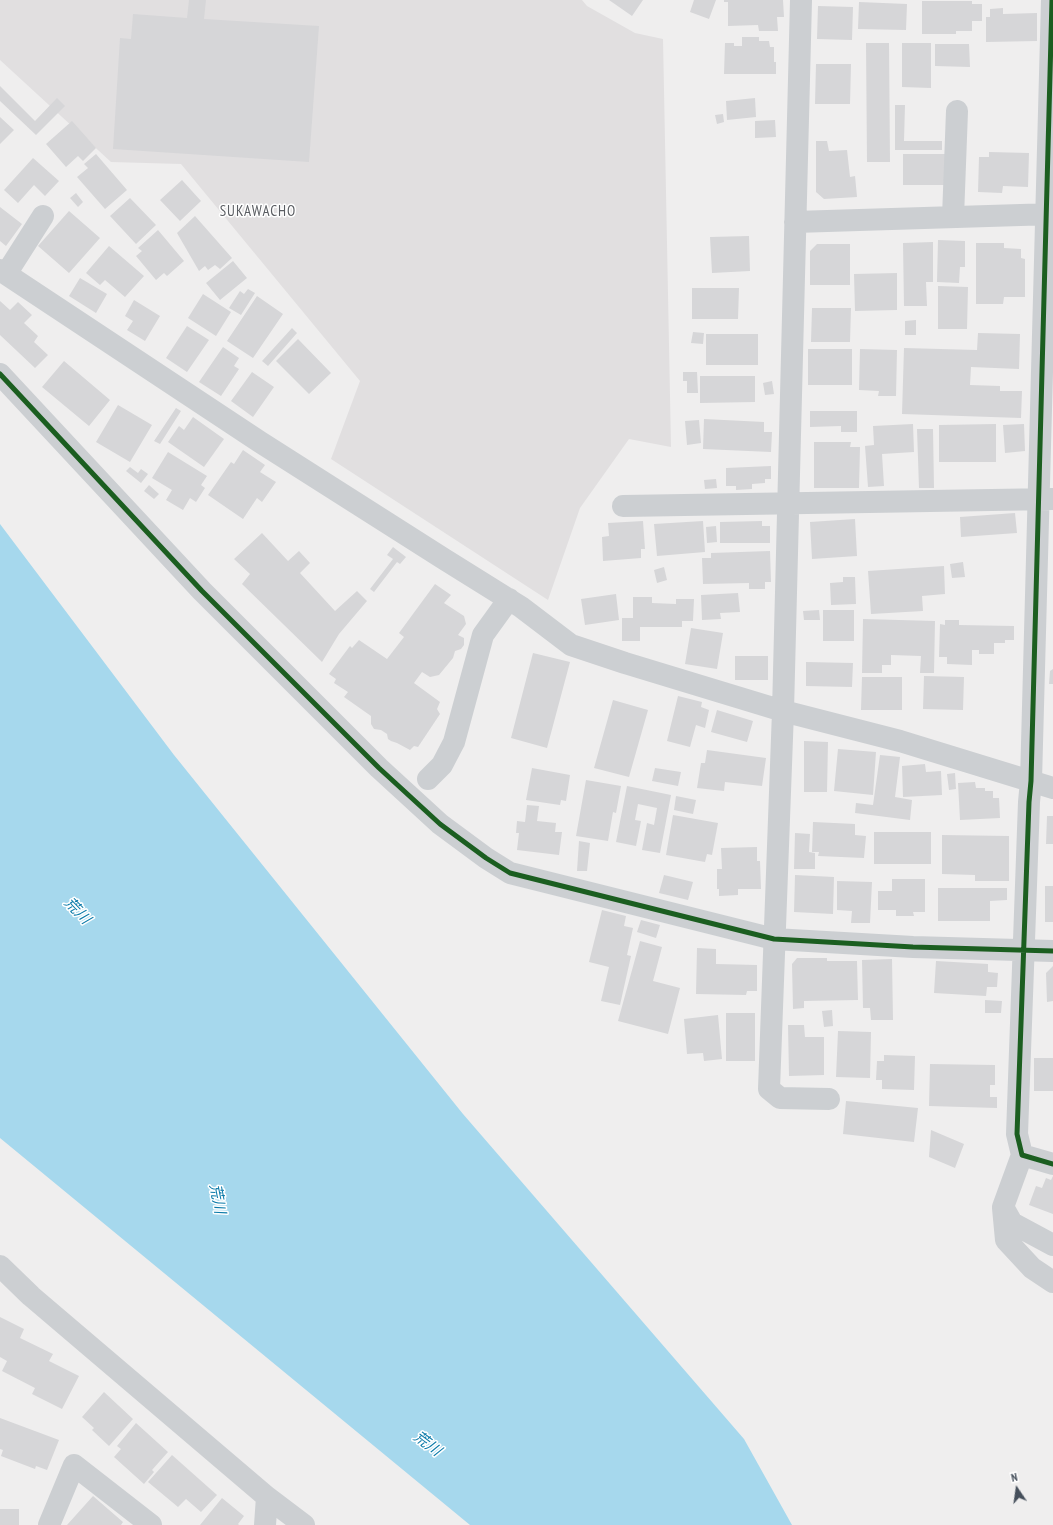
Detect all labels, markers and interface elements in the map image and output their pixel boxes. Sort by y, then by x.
district label: SUKAWACHO [220,203,296,221]
water label: 荒川 [60,894,94,928]
water label: 荒川 [205,1183,229,1215]
water label: 荒川 [410,1428,444,1460]
north arrow [997,1469,1037,1509]
text: N [1010,1470,1019,1485]

